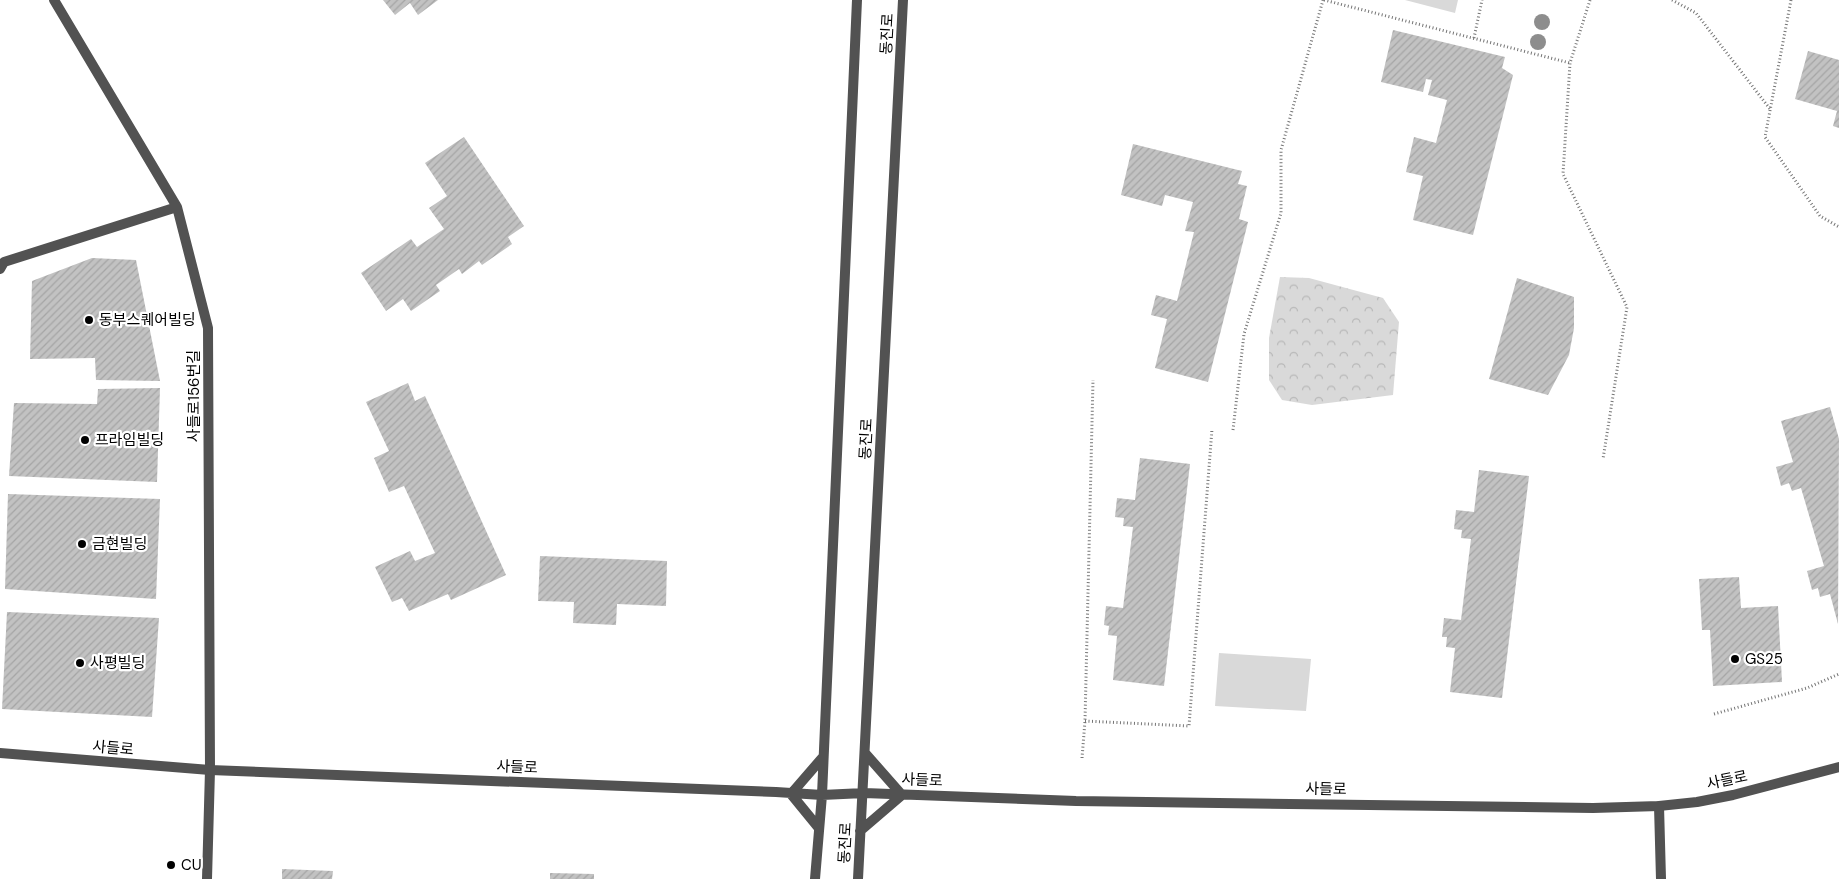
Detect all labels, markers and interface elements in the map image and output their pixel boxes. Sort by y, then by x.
street label: 동진로 [876,13,898,55]
place label: 동부스퀘어빌딩 [99,310,196,330]
marker: 동부스퀘어빌딩 [83,314,95,326]
street label: 사들로156번길 [184,350,204,442]
street label: 동진로 [855,418,877,460]
place label: 프라임빌딩 [95,430,164,450]
marker: 프라임빌딩 [79,434,91,446]
place label: 금현빌딩 [92,534,147,554]
marker: 금현빌딩 [76,538,88,550]
place label: GS25 [1745,649,1783,669]
place label: 사평빌딩 [90,653,145,673]
marker: GS25 [1729,653,1741,665]
marker: 사평빌딩 [74,657,86,669]
street label: 사들로 [92,736,134,760]
street label: 사들로 [496,756,538,778]
street label: 사들로 [1705,766,1749,794]
street label: 사들로 [901,769,943,791]
street label: 사들로 [1305,779,1347,799]
street label: 동진로 [834,822,856,864]
place label: CU [181,855,202,875]
marker: CU [165,859,177,871]

